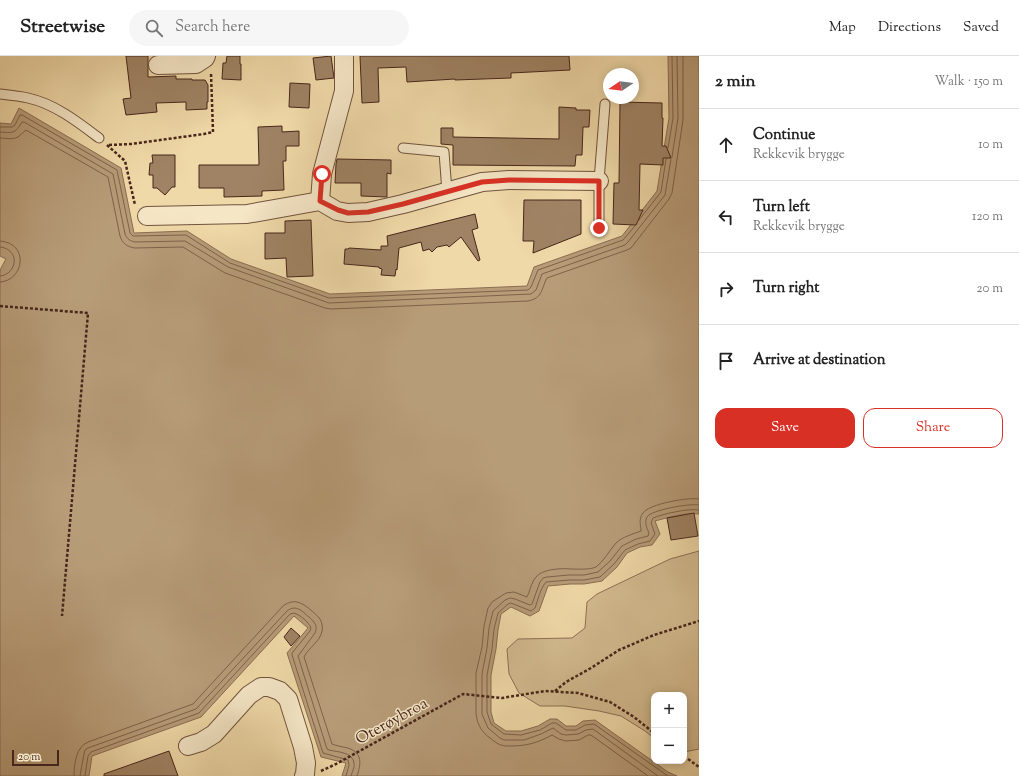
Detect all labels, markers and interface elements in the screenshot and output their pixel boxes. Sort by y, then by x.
search box [129,10,409,46]
text: Streetwise [20,14,105,41]
icon: search [143,17,165,39]
text: Search here [175,17,250,38]
text: Map [829,18,856,38]
text: Directions [878,18,941,38]
text: Saved [963,18,999,38]
north arrow [603,68,639,104]
text: 2 min [715,70,756,94]
text: Walk · 150 m [934,73,1003,91]
text: Continue [753,125,815,146]
icon: ahead [715,134,737,156]
text: 10 m [978,136,1003,154]
text: Rekkevik brygge [753,146,845,164]
route start [313,165,331,183]
text: Turn left [753,197,810,218]
icon: left [715,206,737,228]
text: 120 m [972,208,1003,226]
text: Rekkevik brygge [753,218,845,236]
route end [590,219,608,237]
icon: right [715,278,737,300]
text: Turn right [753,278,819,299]
text: 20 m [977,280,1003,298]
icon: arrive [715,350,737,372]
text: Arrive at destination [753,350,886,371]
button: Save [715,408,855,448]
button: Share [863,408,1003,448]
map controls [651,692,687,764]
button: + [651,692,687,728]
street label: Oterøybroa [352,693,433,752]
button: − [651,728,687,764]
scale bar [12,748,59,767]
text: 20 m [18,749,40,765]

